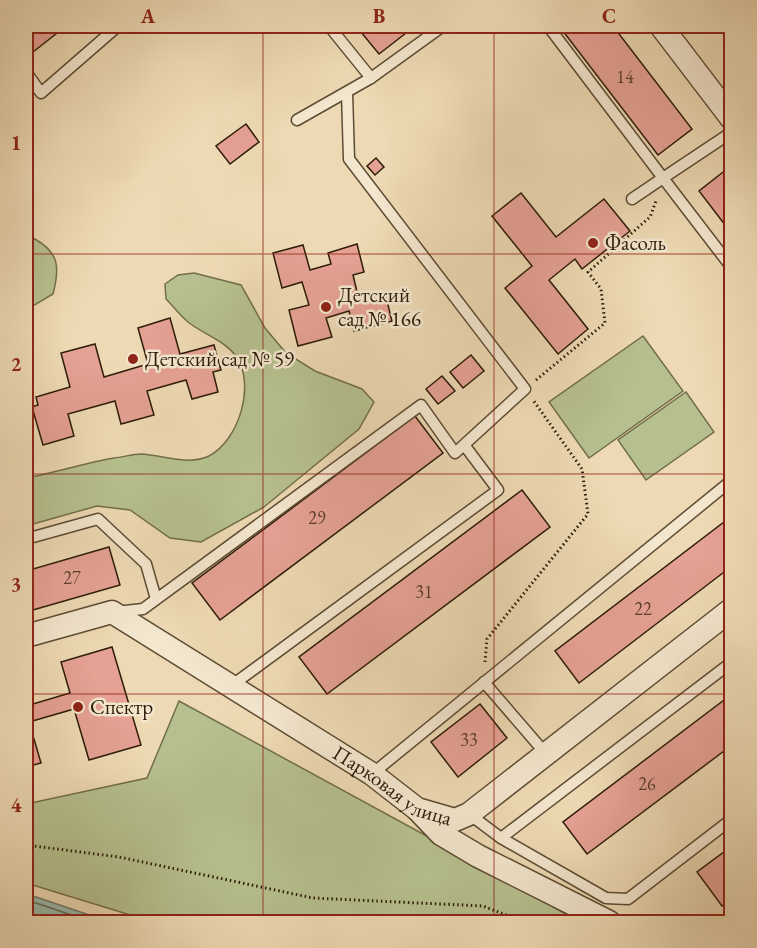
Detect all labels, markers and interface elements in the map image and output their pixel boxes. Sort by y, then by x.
text: A [140,3,156,29]
text: B [373,3,385,29]
text: C [602,3,616,29]
house number: 14 [616,65,634,88]
text: 1 [11,130,21,156]
place label: Фасоль [605,229,666,256]
marker: Фасоль [586,236,600,250]
place label: Детский сад № 166 [338,281,421,332]
marker: Детский сад № 166 [319,300,333,314]
place label: Детский сад № 59 [145,345,294,372]
text: 2 [11,351,22,377]
marker: Детский сад № 59 [126,352,140,366]
house number: 29 [308,506,326,529]
house number: 27 [63,566,81,589]
text: 3 [11,571,21,597]
house number: 31 [415,580,433,603]
house number: 22 [634,597,652,620]
place label: Спектр [90,693,153,720]
marker: Спектр [71,700,85,714]
house number: 33 [460,728,478,751]
street label: Парковая улица [328,739,456,832]
house number: 26 [638,772,656,795]
text: 4 [11,792,22,818]

